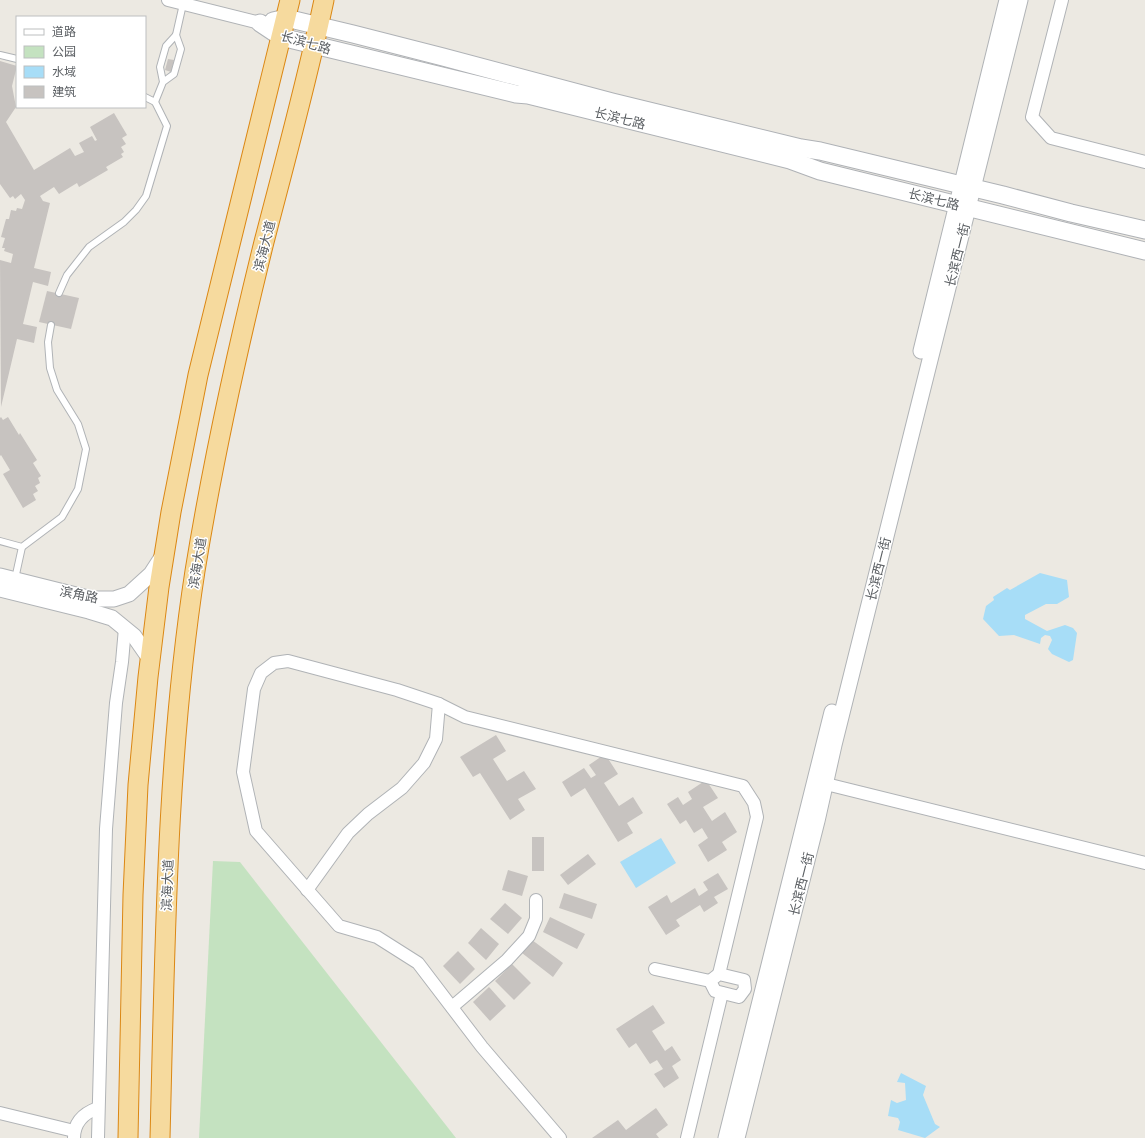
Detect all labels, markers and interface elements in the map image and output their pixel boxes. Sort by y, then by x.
legend [16,16,146,108]
text: 道路 [52,24,76,39]
street label: 长滨七路 [279,27,333,57]
text: 公园 [52,44,76,59]
text: 水域 [52,64,76,79]
text: 建筑 [52,84,76,99]
street label: 长滨七路 [593,104,647,132]
street label: 长滨七路 [907,185,961,213]
street label: 滨海大道 [250,219,278,273]
street label: 长滨西一街 [941,222,973,288]
street label: 滨海大道 [185,536,209,590]
street label: 长滨西一街 [862,536,894,602]
street label: 滨角路 [58,582,100,606]
street label: 长滨西一街 [785,851,817,917]
street label: 滨海大道 [158,859,176,911]

